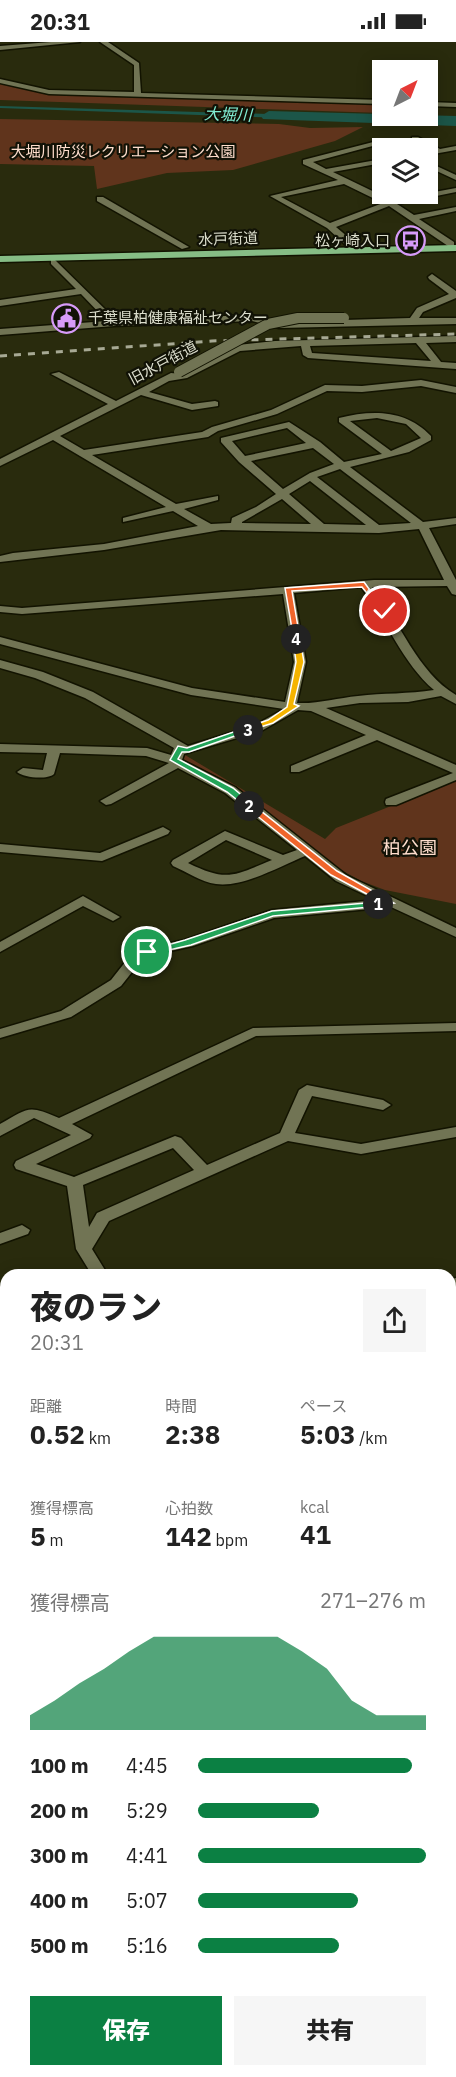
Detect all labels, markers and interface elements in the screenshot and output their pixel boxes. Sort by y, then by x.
text: 20:31 [30,7,90,36]
north arrow [372,60,438,126]
map controls [372,60,438,204]
water label: 大堀川 [204,103,254,125]
button: layers [372,138,438,204]
park label: 大堀川防災レクリエーション公園 [11,142,235,161]
bus stop icon: 松ヶ崎入口 [395,225,427,257]
street label: 水戸街道 [198,228,258,249]
place label: 松ヶ崎入口 [315,231,390,250]
public building icon: 千葉県柏健康福祉センター [51,302,83,334]
place label: 千葉県柏健康福祉センター [88,308,268,327]
street label: 旧水戸街道 [125,337,200,389]
pin [359,585,410,636]
icon: check [368,594,401,627]
pin: 4 [281,624,311,654]
text: 4 [291,629,301,649]
pin: 3 [233,715,263,745]
text: 3 [243,720,253,740]
pin: 2 [234,791,264,821]
text: 2 [244,796,254,816]
park label: 柏公園 [383,836,437,859]
pin: 1 [363,889,393,919]
text: 1 [373,894,383,914]
pin [121,926,172,977]
icon: arrive [130,935,163,968]
text: 夜のラン [30,1285,162,1328]
button: share [363,1289,426,1352]
text: 20:31 [30,1329,84,1356]
text: 距離 [30,1396,62,1416]
text: 時間 [165,1396,197,1416]
text: ペース [300,1396,347,1416]
text: 0.52 [30,1417,85,1451]
text: 2:38 [165,1417,220,1451]
text: 5:03 [300,1417,355,1451]
text: km [85,1428,111,1448]
text: /km [355,1428,388,1448]
text: kcal [300,1497,329,1517]
text: 獲得標高 [30,1498,94,1518]
text: 心拍数 [165,1498,213,1518]
text: 41 [300,1517,331,1551]
text: 5 [30,1519,46,1553]
text: 142 [165,1519,212,1553]
text: m [46,1530,63,1550]
text: bpm [212,1530,248,1550]
text: 271–276 m [320,1587,426,1614]
text: 獲得標高 [30,1589,110,1616]
text: 100 m [30,1752,89,1779]
text: 4:45 [126,1752,168,1779]
text: 200 m [30,1797,89,1824]
text: 5:29 [126,1797,168,1824]
text: 300 m [30,1842,89,1869]
text: 4:41 [126,1842,168,1869]
text: 400 m [30,1887,89,1914]
text: 5:07 [126,1887,168,1914]
text: 500 m [30,1932,89,1959]
text: 5:16 [126,1932,168,1959]
button: 保存 [30,1996,222,2065]
button: 共有 [234,1996,426,2065]

